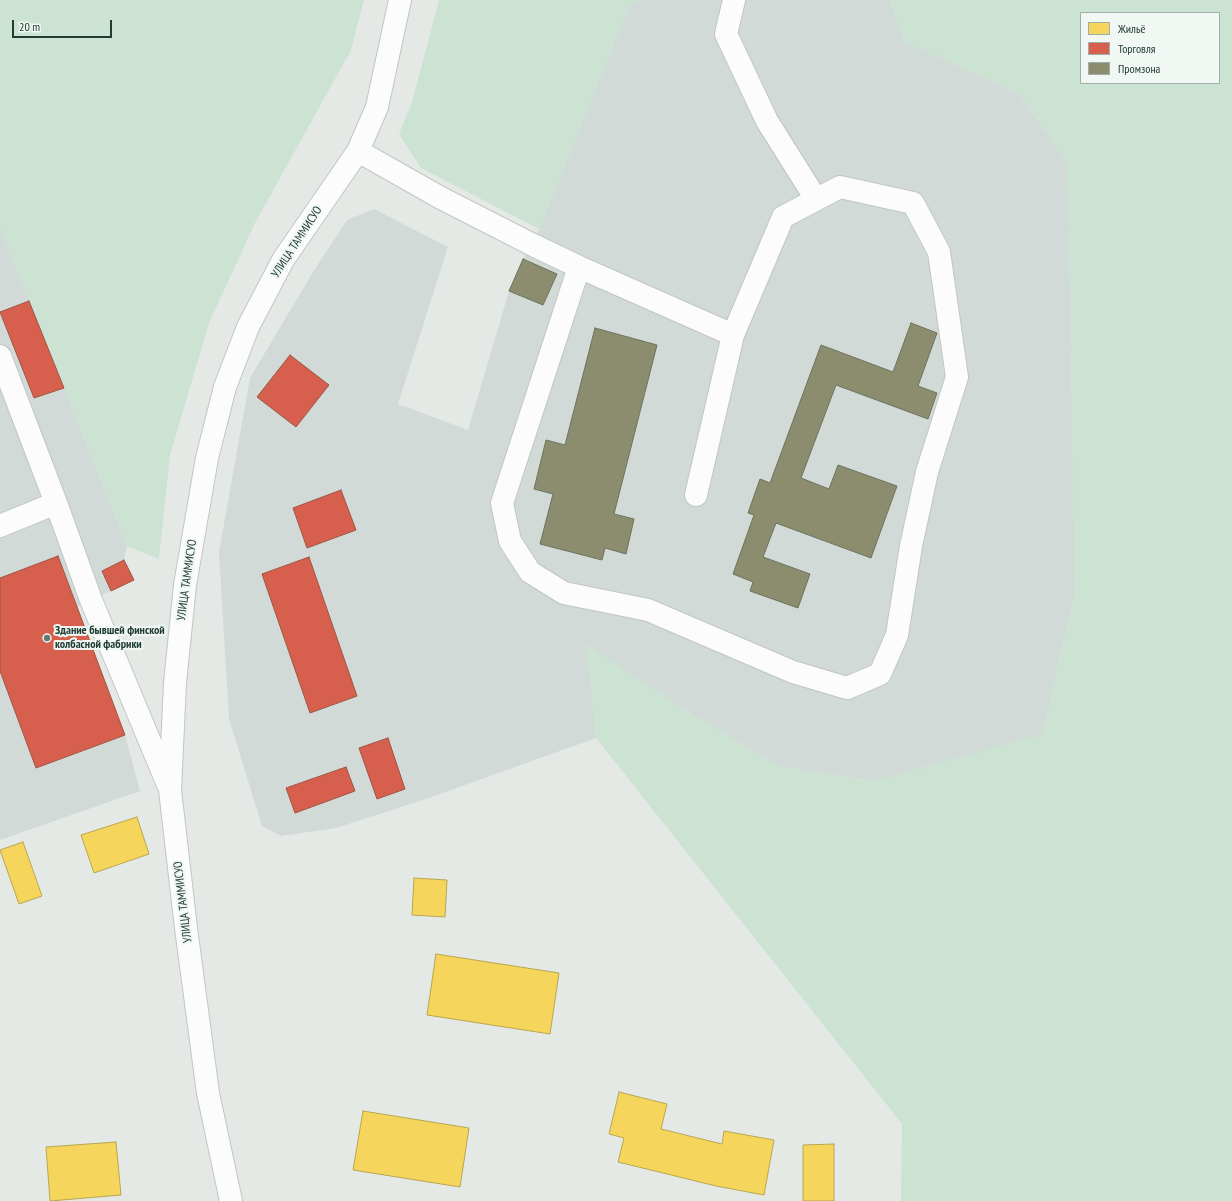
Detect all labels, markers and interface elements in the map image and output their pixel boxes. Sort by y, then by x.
scale bar [14,12,114,38]
legend [1080,12,1220,84]
text: 20 m [19,19,40,34]
text: Жильё [1118,21,1145,36]
text: Торговля [1118,41,1156,56]
text: Промзона [1118,61,1160,76]
street label: УЛИЦА ТАММИСУО [269,204,325,280]
street label: УЛИЦА ТАММИСУО [174,539,200,621]
place label: Здание бывшей финской колбасной фабрики [55,624,165,652]
marker: Здание бывшей финской колбасной фабрики [42,633,52,643]
street label: УЛИЦА ТАММИСУО [171,861,195,943]

